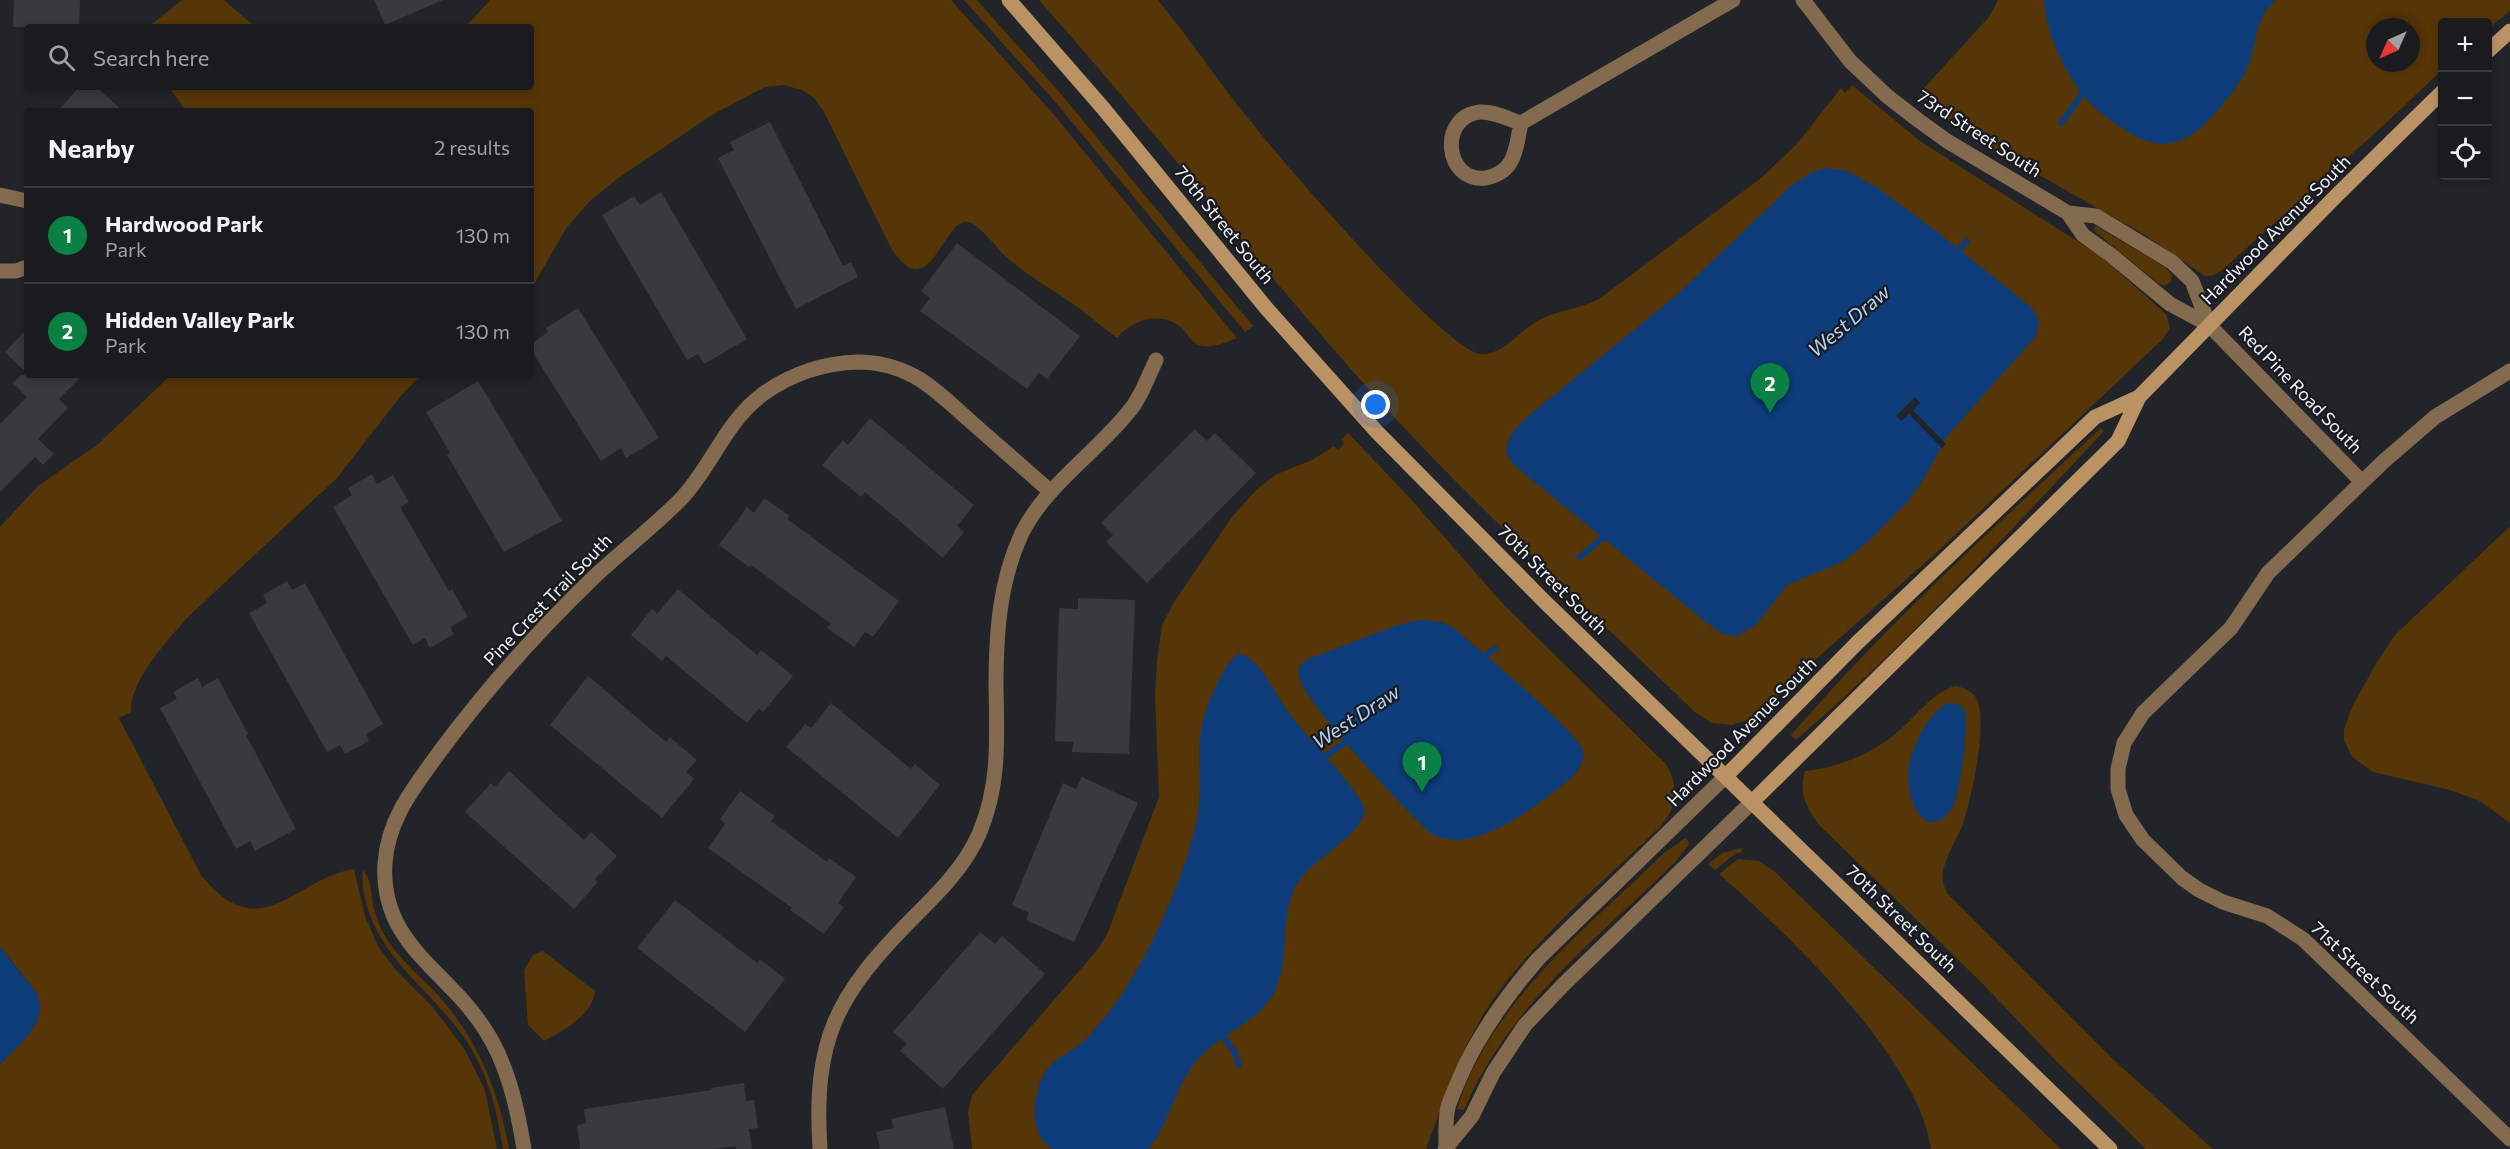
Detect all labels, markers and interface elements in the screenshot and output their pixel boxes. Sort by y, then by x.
north arrow [2366,18,2420,72]
map controls [2438,18,2492,180]
button: + [2438,18,2492,72]
search box [24,24,534,90]
icon: search [45,41,78,74]
text: Search here [93,44,209,71]
button: − [2438,72,2492,126]
street label: 73rd Street South [1913,85,2046,182]
button: locate [2438,126,2492,180]
text: Nearby [48,132,135,163]
text: 2 results [434,135,510,159]
street label: Hardwood Avenue South [2196,150,2355,309]
street label: 70th Street South [1170,161,1279,288]
text: Hardwood Park [105,210,263,237]
text: 1 [63,223,72,247]
text: 130 m [456,223,510,247]
text: Park [105,237,147,261]
water label: West Draw [1803,278,1895,361]
text: Hidden Valley Park [105,306,295,333]
text: 2 [62,319,73,343]
text: 130 m [456,319,510,343]
street label: Red Pine Road South [2234,321,2367,458]
text: Park [105,333,147,357]
pin: 2 [1750,364,1790,413]
your location [1361,390,1390,419]
street label: 70th Street South [1493,520,1612,639]
street label: Pine Crest Trail South [479,529,616,670]
street label: Hardwood Avenue South [1662,652,1821,811]
water label: West Draw [1307,678,1404,753]
pin: 1 [1402,742,1442,792]
street label: 70th Street South [1842,860,1962,977]
street label: 71st Street South [2307,917,2424,1028]

